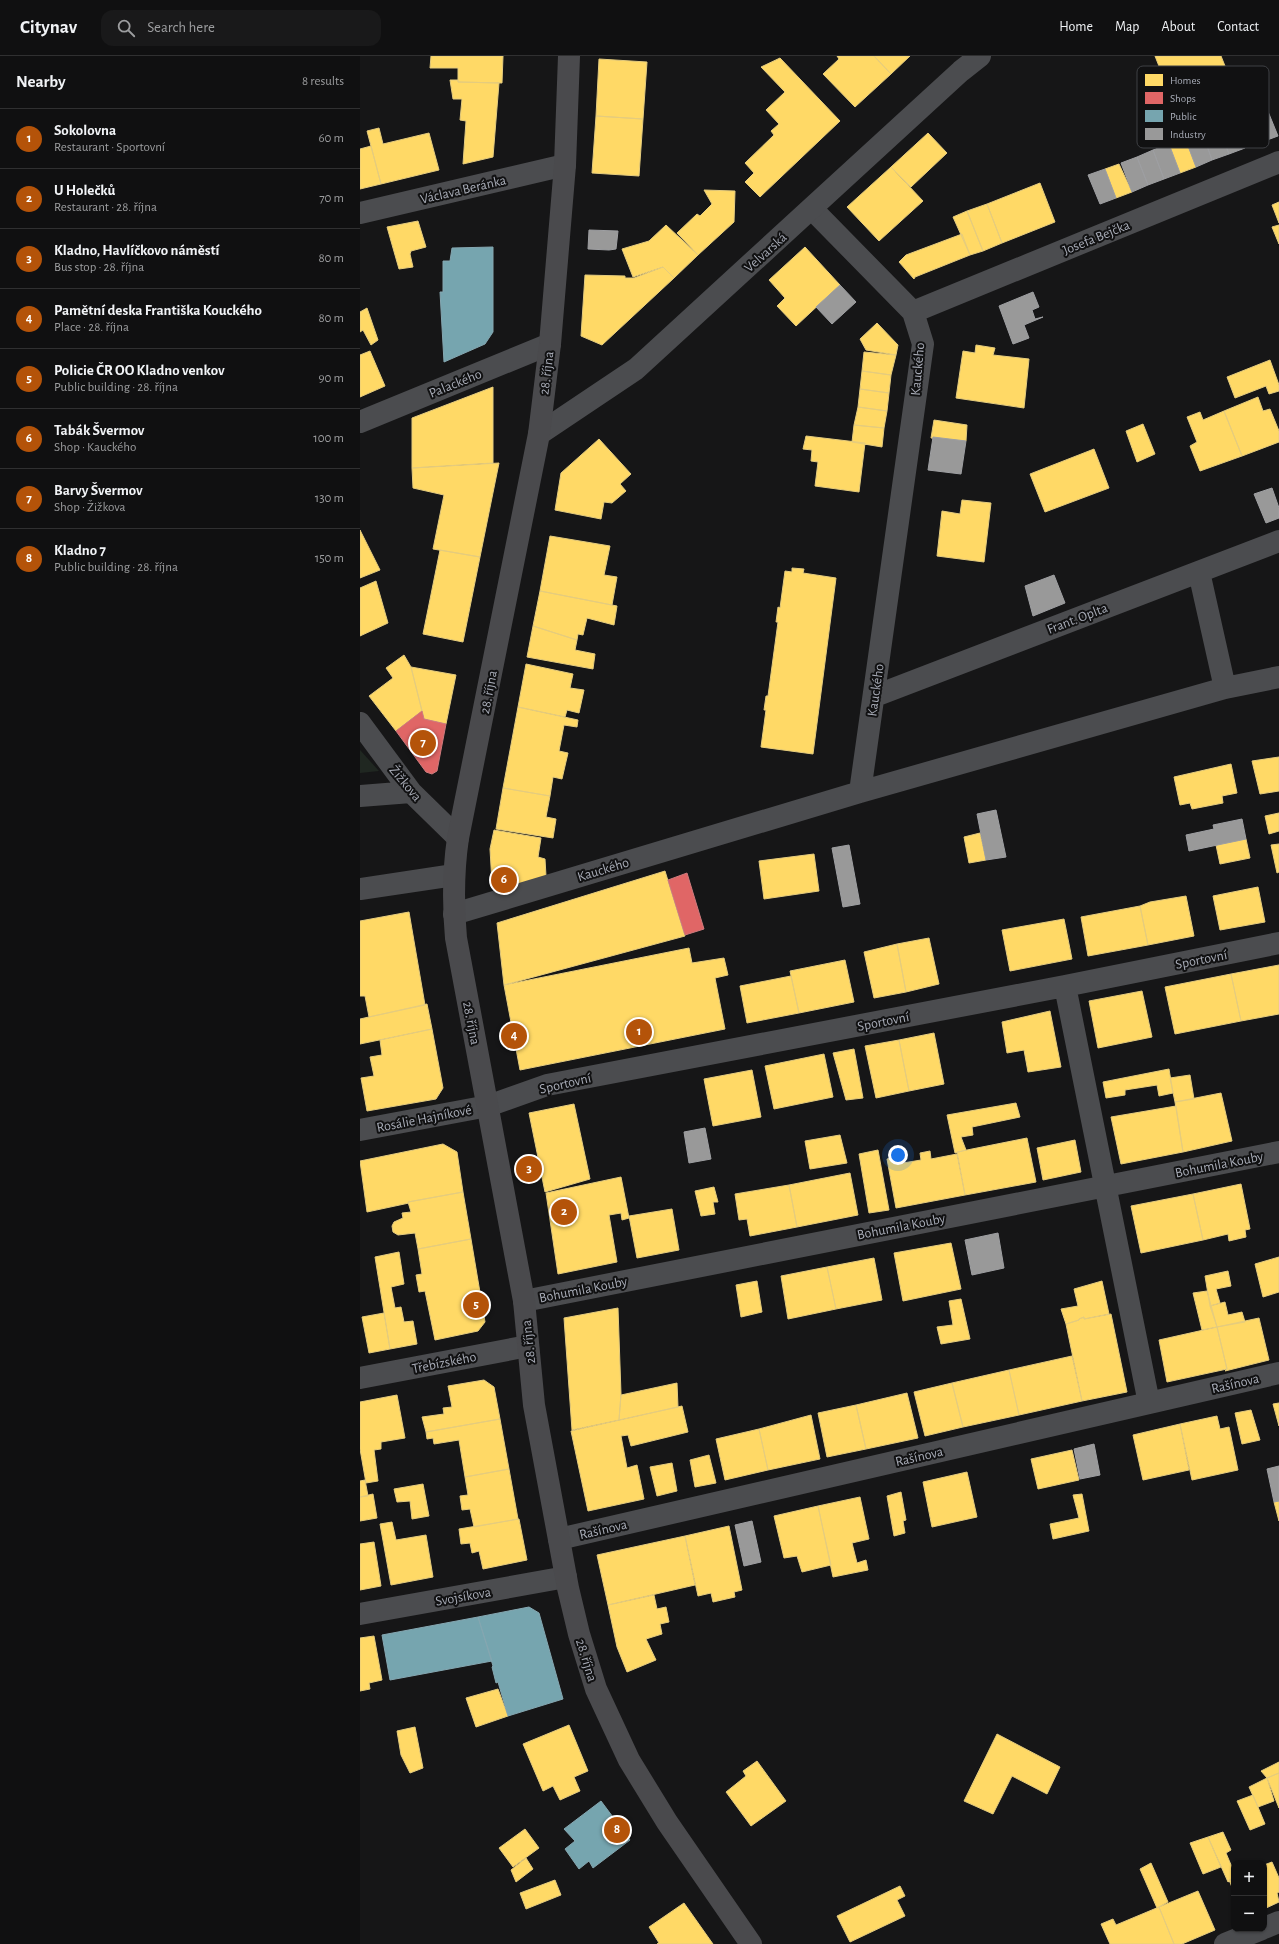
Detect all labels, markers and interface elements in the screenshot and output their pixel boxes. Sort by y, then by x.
search box [101,10,381,46]
icon: search [115,17,137,39]
text: Citynav [20,18,77,37]
text: Search here [147,20,215,35]
text: Home [1059,20,1093,34]
text: Map [1115,20,1139,34]
text: About [1161,20,1195,34]
text: Contact [1217,20,1259,34]
legend [1137,66,1269,148]
text: Nearby [16,73,66,90]
text: 8 results [302,75,344,88]
text: Homes [1170,75,1201,86]
text: Shops [1170,93,1196,104]
text: Public [1170,111,1197,122]
text: Sokolovna [54,123,116,138]
text: Industry [1170,129,1206,140]
text: 1 [27,132,31,145]
text: 60 m [318,132,344,145]
text: Restaurant · Sportovní [54,141,165,154]
street label: Václava Beránka [419,173,508,207]
text: U Holečků [54,183,115,198]
text: 2 [26,192,32,205]
text: 70 m [319,192,344,205]
text: Restaurant · 28. října [54,201,157,214]
street label: Josefa Bejčka [1061,218,1132,258]
street label: Velvarská [742,230,790,275]
text: Kladno, Havlíčkovo náměstí [54,243,219,258]
text: 3 [26,252,32,265]
text: 80 m [318,252,344,265]
text: Bus stop · 28. října [54,261,144,274]
text: Pamětní deska Františka Kouckého [54,303,262,318]
text: 4 [26,312,32,325]
text: 80 m [318,312,344,325]
text: Place · 28. října [54,321,129,334]
street label: Kauckého [909,342,927,396]
street label: 28. října [537,350,557,396]
text: Policie ČR OO Kladno venkov [54,363,225,378]
street label: Palackého [427,367,484,401]
text: 5 [26,372,32,385]
text: 90 m [318,372,344,385]
text: Public building · 28. října [54,381,178,394]
text: Tabák Švermov [54,423,145,438]
text: 6 [26,432,32,445]
text: 100 m [313,432,344,445]
text: Shop · Kauckého [54,441,137,454]
text: Barvy Švermov [54,483,143,498]
text: 7 [26,492,32,505]
text: 130 m [315,492,344,505]
text: Shop · Žižkova [54,501,126,514]
text: Kladno 7 [54,543,106,558]
text: 8 [26,552,32,565]
text: 150 m [315,552,344,565]
text: Public building · 28. října [54,561,178,574]
street label: Frant. Oplta [1045,601,1110,637]
street label: Kauckého [865,663,887,717]
street label: 28. října [478,669,500,715]
pin: 7 [410,728,436,758]
street label: Žižkova [387,762,426,804]
street label: Kauckého [576,855,631,884]
pin: 6 [491,865,517,895]
street label: Sportovní [1174,948,1229,972]
street label: 28. října [460,1000,482,1047]
street label: Sportovní [856,1010,911,1034]
pin: 1 [626,1017,652,1047]
pin: 4 [501,1021,527,1051]
street label: Sportovní [538,1071,593,1097]
street label: Rosálie Hajníkové [375,1103,473,1135]
your location [888,1145,908,1165]
street label: Bohumila Kouby [1174,1150,1265,1180]
pin: 3 [516,1154,542,1184]
pin: 2 [551,1197,577,1227]
street label: Bohumila Kouby [856,1212,947,1242]
street label: Bohumila Kouby [538,1275,629,1305]
pin: 5 [463,1290,489,1320]
street label: 28. října [520,1319,538,1364]
street label: Třebízského [411,1350,478,1376]
street label: Rašínova [1210,1372,1261,1396]
street label: Rašínova [894,1445,945,1469]
street label: Rašínova [578,1518,629,1542]
street label: Svojsíkova [434,1585,493,1609]
street label: 28. října [573,1637,599,1684]
pin: 8 [604,1815,630,1845]
map controls [1231,1860,1267,1932]
button: + [1231,1860,1267,1896]
button: − [1231,1896,1267,1932]

